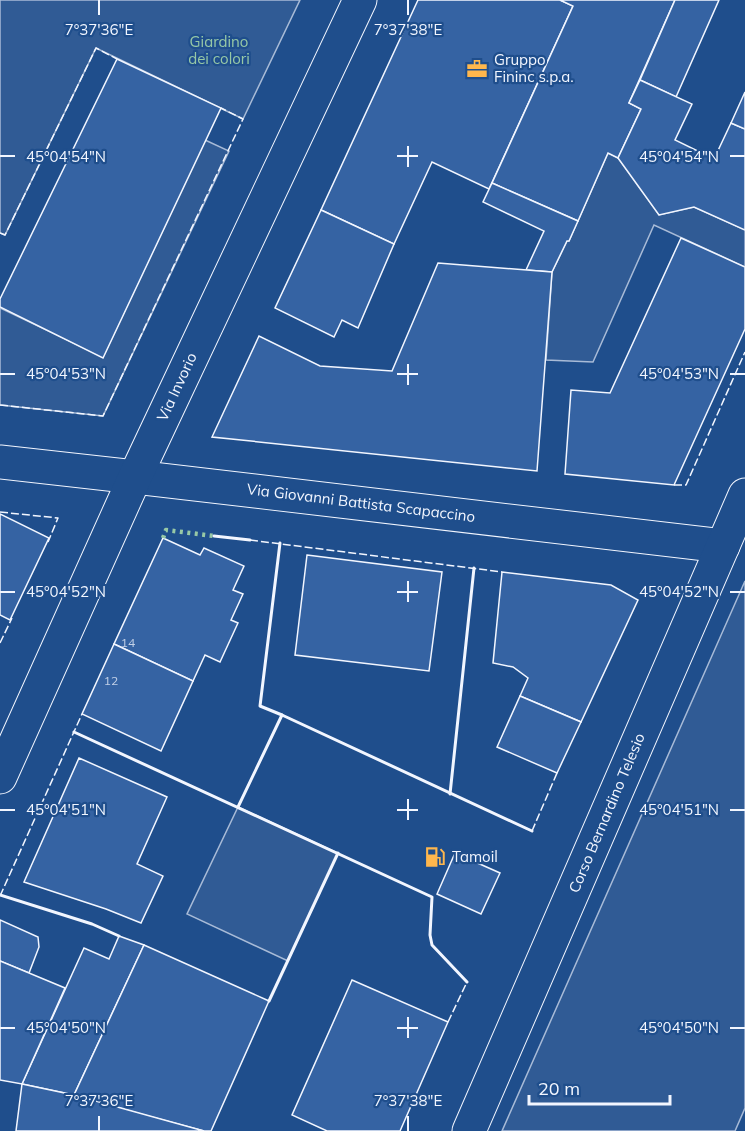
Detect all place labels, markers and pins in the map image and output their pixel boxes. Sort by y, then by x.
place label: Gruppo Fininc s.p.a. [494,50,574,86]
office icon: Gruppo Fininc s.p.a. [465,57,489,81]
fuel station icon: Tamoil [423,845,447,869]
place label: Tamoil [452,847,498,866]

